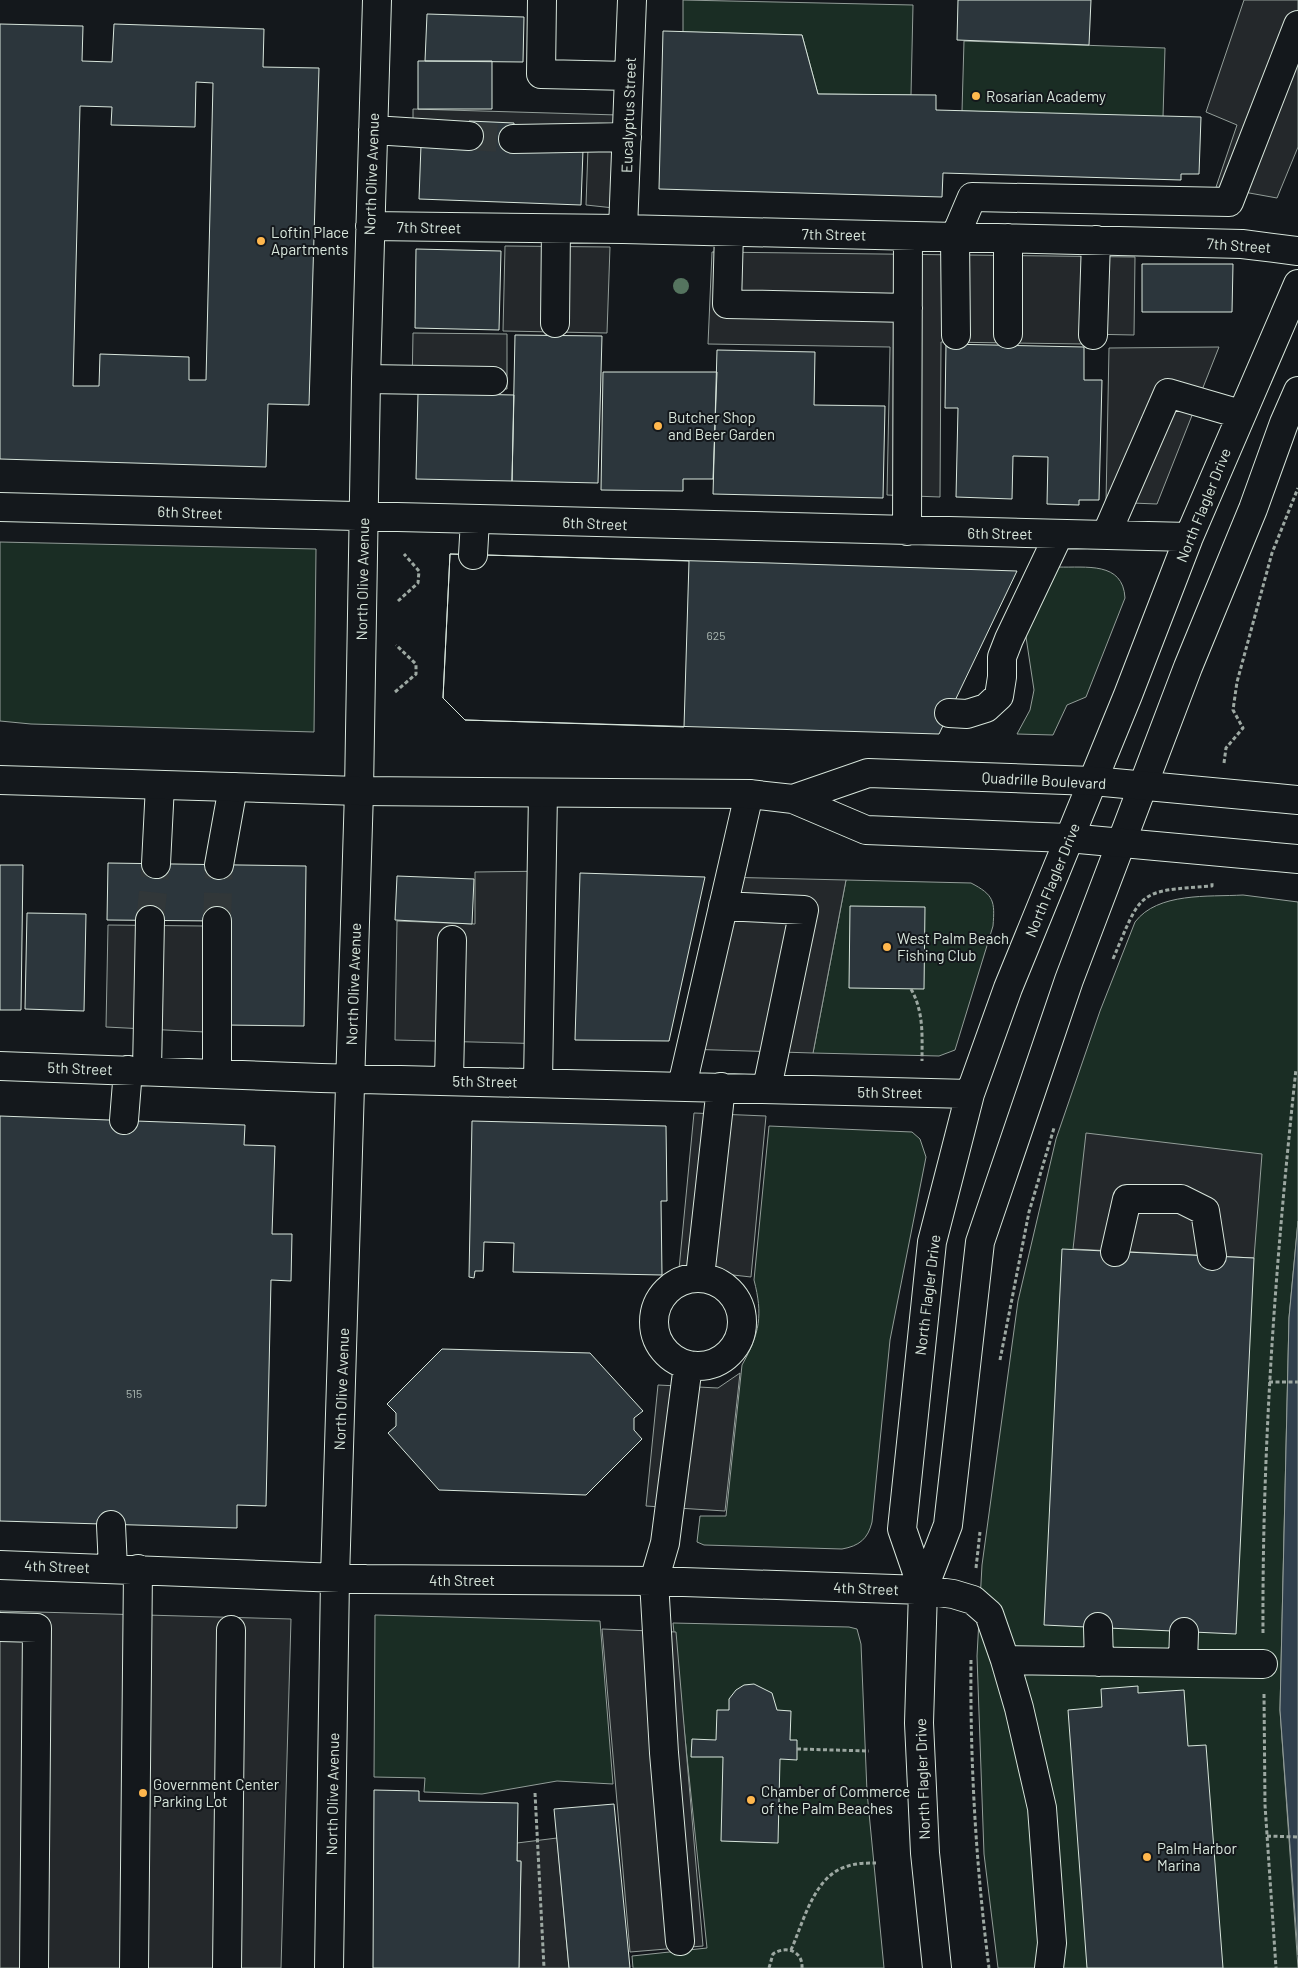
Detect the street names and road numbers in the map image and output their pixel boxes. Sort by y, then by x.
street label: Eucalyptus Street [617,57,639,173]
street label: North Olive Avenue [360,112,382,236]
street label: 7th Street [397,217,461,237]
street label: 7th Street [802,224,866,244]
street label: 7th Street [1206,234,1272,256]
street label: North Flagler Drive [1172,445,1234,565]
street label: 6th Street [157,502,223,522]
street label: 6th Street [562,513,628,533]
street label: North Olive Avenue [352,518,372,640]
street label: 6th Street [967,523,1033,543]
street label: Quadrille Boulevard [981,768,1107,792]
street label: North Flagler Drive [1021,820,1083,940]
street label: North Olive Avenue [342,922,364,1046]
street label: 5th Street [47,1058,113,1078]
street label: 5th Street [452,1071,518,1091]
street label: 5th Street [857,1082,923,1102]
street label: North Flagler Drive [911,1234,943,1356]
street label: North Olive Avenue [330,1327,352,1451]
street label: 4th Street [24,1556,90,1576]
street label: 4th Street [429,1571,495,1589]
street label: 4th Street [833,1578,899,1598]
street label: North Flagler Drive [911,1718,933,1840]
street label: North Olive Avenue [322,1733,342,1855]

